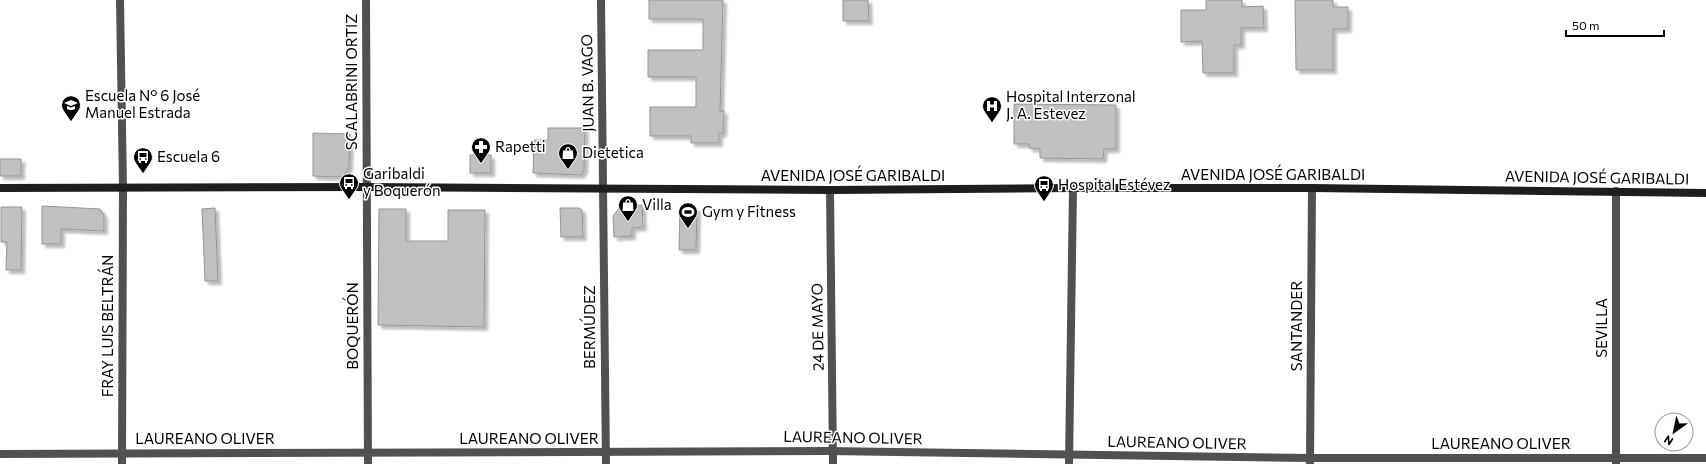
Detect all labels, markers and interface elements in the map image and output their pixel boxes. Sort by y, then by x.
scale bar [1566,12,1664,38]
street label: SCALABRINI ORTIZ [342,14,360,150]
text: 50 m [1572,18,1600,32]
street label: JUAN B. VAGO [577,34,597,132]
place label: Escuela N° 6 José Manuel Estrada [85,86,200,121]
place label: Hospital Interzonal J. A. Estevez [1006,87,1136,122]
school or university icon: Escuela N° 6 José Manuel Estrada [60,94,82,122]
hospital icon: Hospital Interzonal J. A. Estevez [981,95,1003,123]
pharmacy icon: Rapetti [470,136,492,164]
place label: Rapetti [495,137,546,155]
shop icon: Dietetica [557,142,579,170]
place label: Dietetica [582,143,644,161]
bus stop icon: Escuela 6 [132,146,154,174]
place label: Escuela 6 [157,147,220,165]
place label: Garibaldi y Boquerón [363,164,441,199]
street label: AVENIDA JOSÉ GARIBALDI [1181,164,1365,183]
street label: AVENIDA JOSÉ GARIBALDI [761,165,945,184]
street label: AVENIDA JOSÉ GARIBALDI [1505,165,1689,188]
bus stop icon: Garibaldi y Boquerón [338,172,360,200]
bus stop icon: Hospital Estévez [1033,174,1055,202]
place label: Hospital Estévez [1058,175,1171,193]
shop icon: Villa [617,194,639,222]
place label: Villa [642,195,672,213]
sports icon: Gym y Fitness [677,201,699,229]
place label: Gym y Fitness [702,202,796,220]
street label: FRAY LUIS BELTRÁN [97,255,116,397]
street label: SANTANDER [1287,281,1305,371]
street label: BOQUERÓN [342,282,361,370]
street label: 24 DE MAYO [807,283,827,371]
street label: BERMÚDEZ [579,285,598,369]
street label: SEVILLA [1592,298,1610,358]
north arrow [1654,412,1694,452]
street label: LAUREANO OLIVER [783,427,923,447]
street label: LAUREANO OLIVER [135,429,275,447]
street label: LAUREANO OLIVER [459,429,599,447]
street label: LAUREANO OLIVER [1107,432,1247,452]
text: N [1661,433,1675,449]
street label: LAUREANO OLIVER [1431,434,1571,452]

